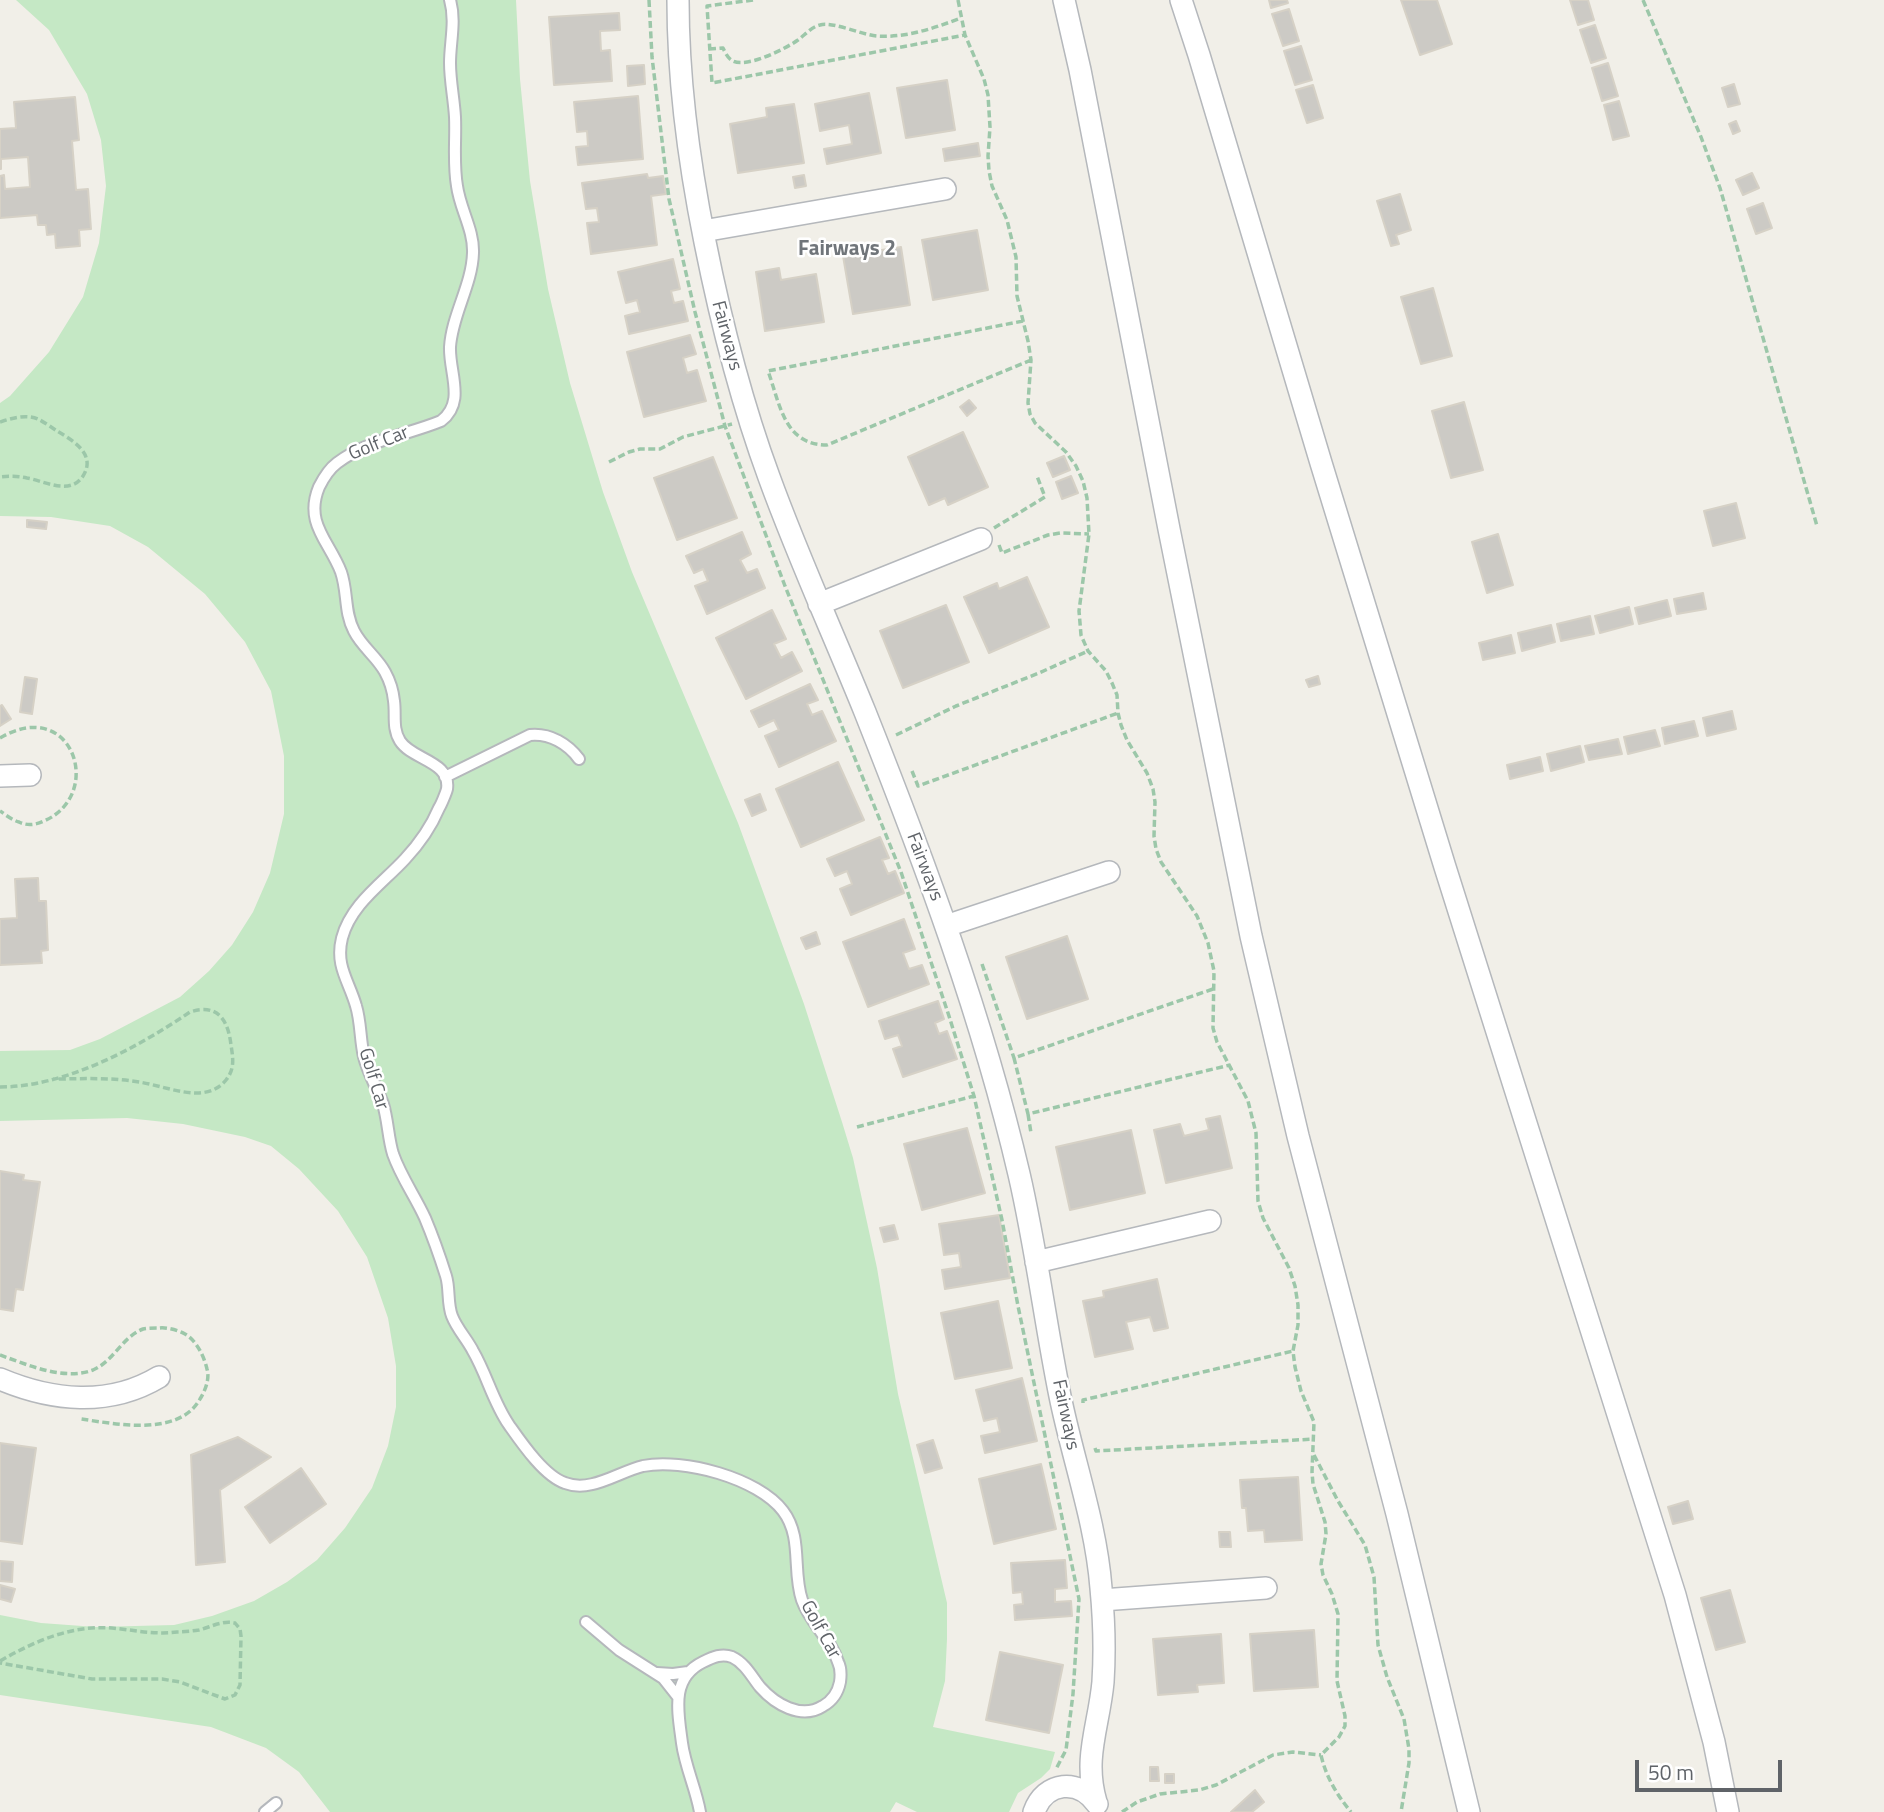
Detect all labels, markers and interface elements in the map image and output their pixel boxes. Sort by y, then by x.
district label: Fairways 2 [798,237,896,263]
street label: Fairways [706,299,746,373]
street label: Golf Car [346,422,412,466]
street label: Fairways [901,830,947,904]
street label: Golf Car [353,1046,393,1112]
street label: Fairways [1046,1378,1084,1452]
street label: Golf Car [795,1597,845,1663]
scale bar [1639,1745,1786,1789]
text: 50 m [1648,1756,1694,1788]

